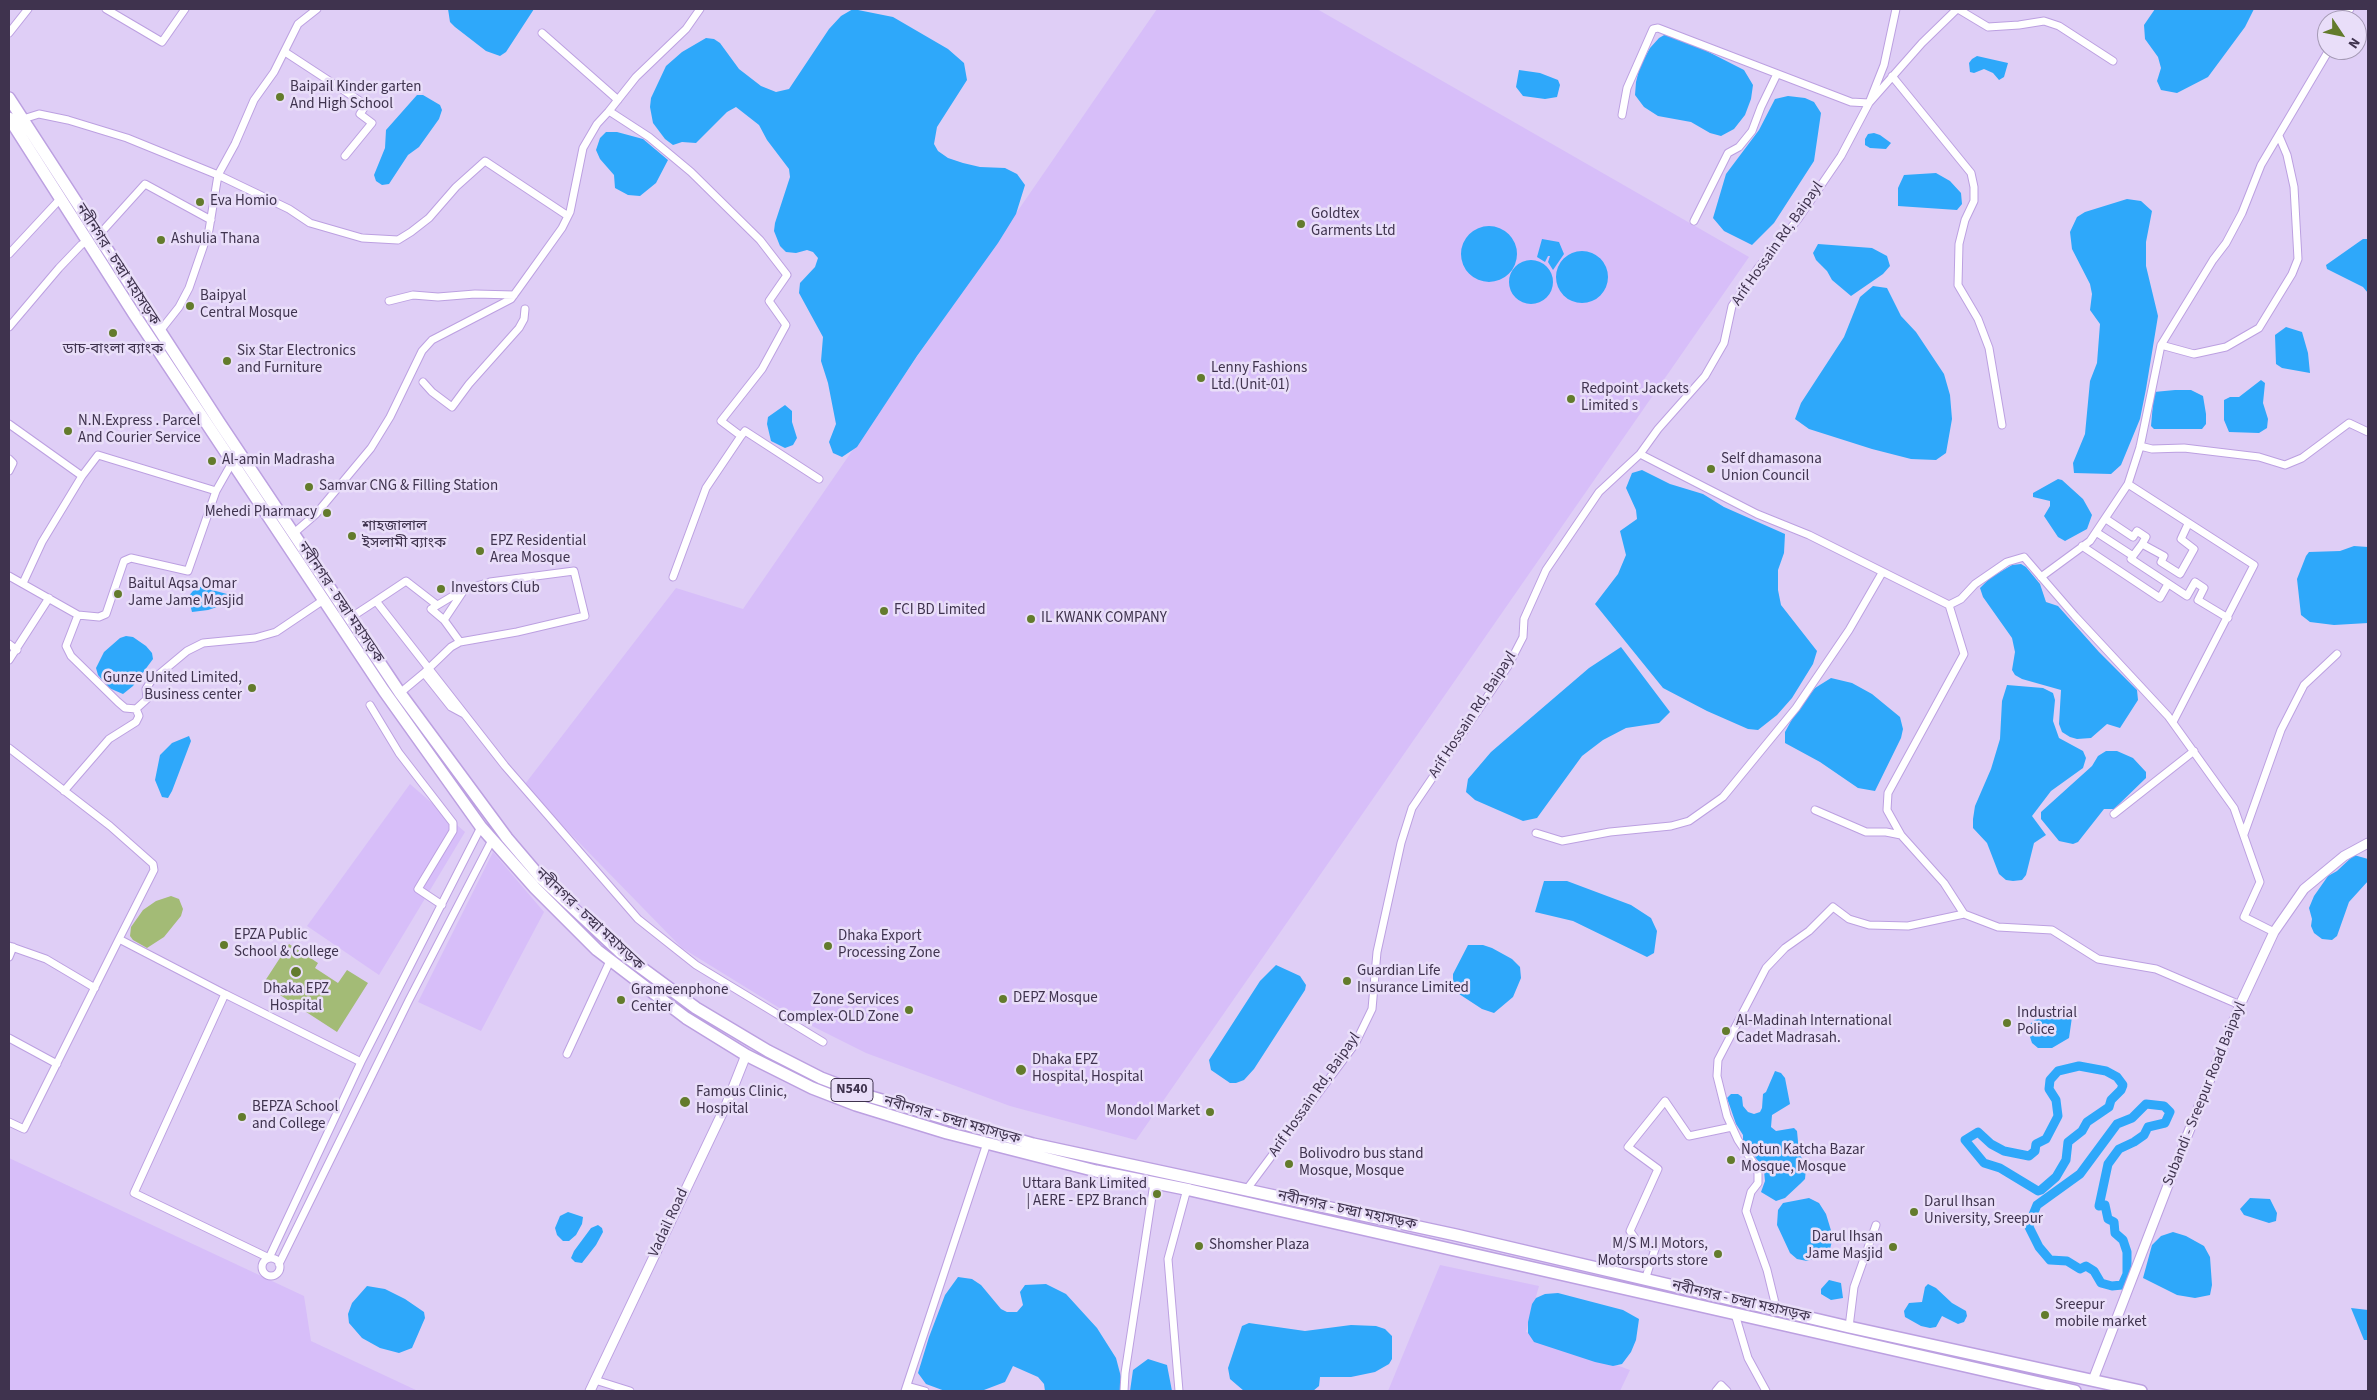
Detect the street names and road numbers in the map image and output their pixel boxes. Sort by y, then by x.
street label: Arif Hossain Rd, Baipayl [1728,178,1828,310]
street label: নবীনগর - চন্দ্রা মহাসড়ক [71,201,163,329]
street label: নবীনগর - চন্দ্রা মহাসড়ক [293,539,387,667]
street label: Arif Hossain Rd, Baipayl [1425,648,1521,782]
street label: নবীনগর - চন্দ্রা মহাসড়ক [531,865,647,975]
street label: Subandi - Sreepur Road Baipayl [2160,999,2250,1189]
street label: Arif Hossain Rd, Baipayl [1265,1029,1365,1161]
road number: N540 [831,1078,873,1102]
street label: নবীনগর - চন্দ্রা মহাসড়ক [881,1093,1023,1149]
street label: Vadail Road [645,1186,693,1260]
street label: নবীনগর - চন্দ্রা মহাসড়ক [1276,1187,1418,1235]
street label: নবীনগর - চন্দ্রা মহাসড়ক [1670,1277,1812,1327]

